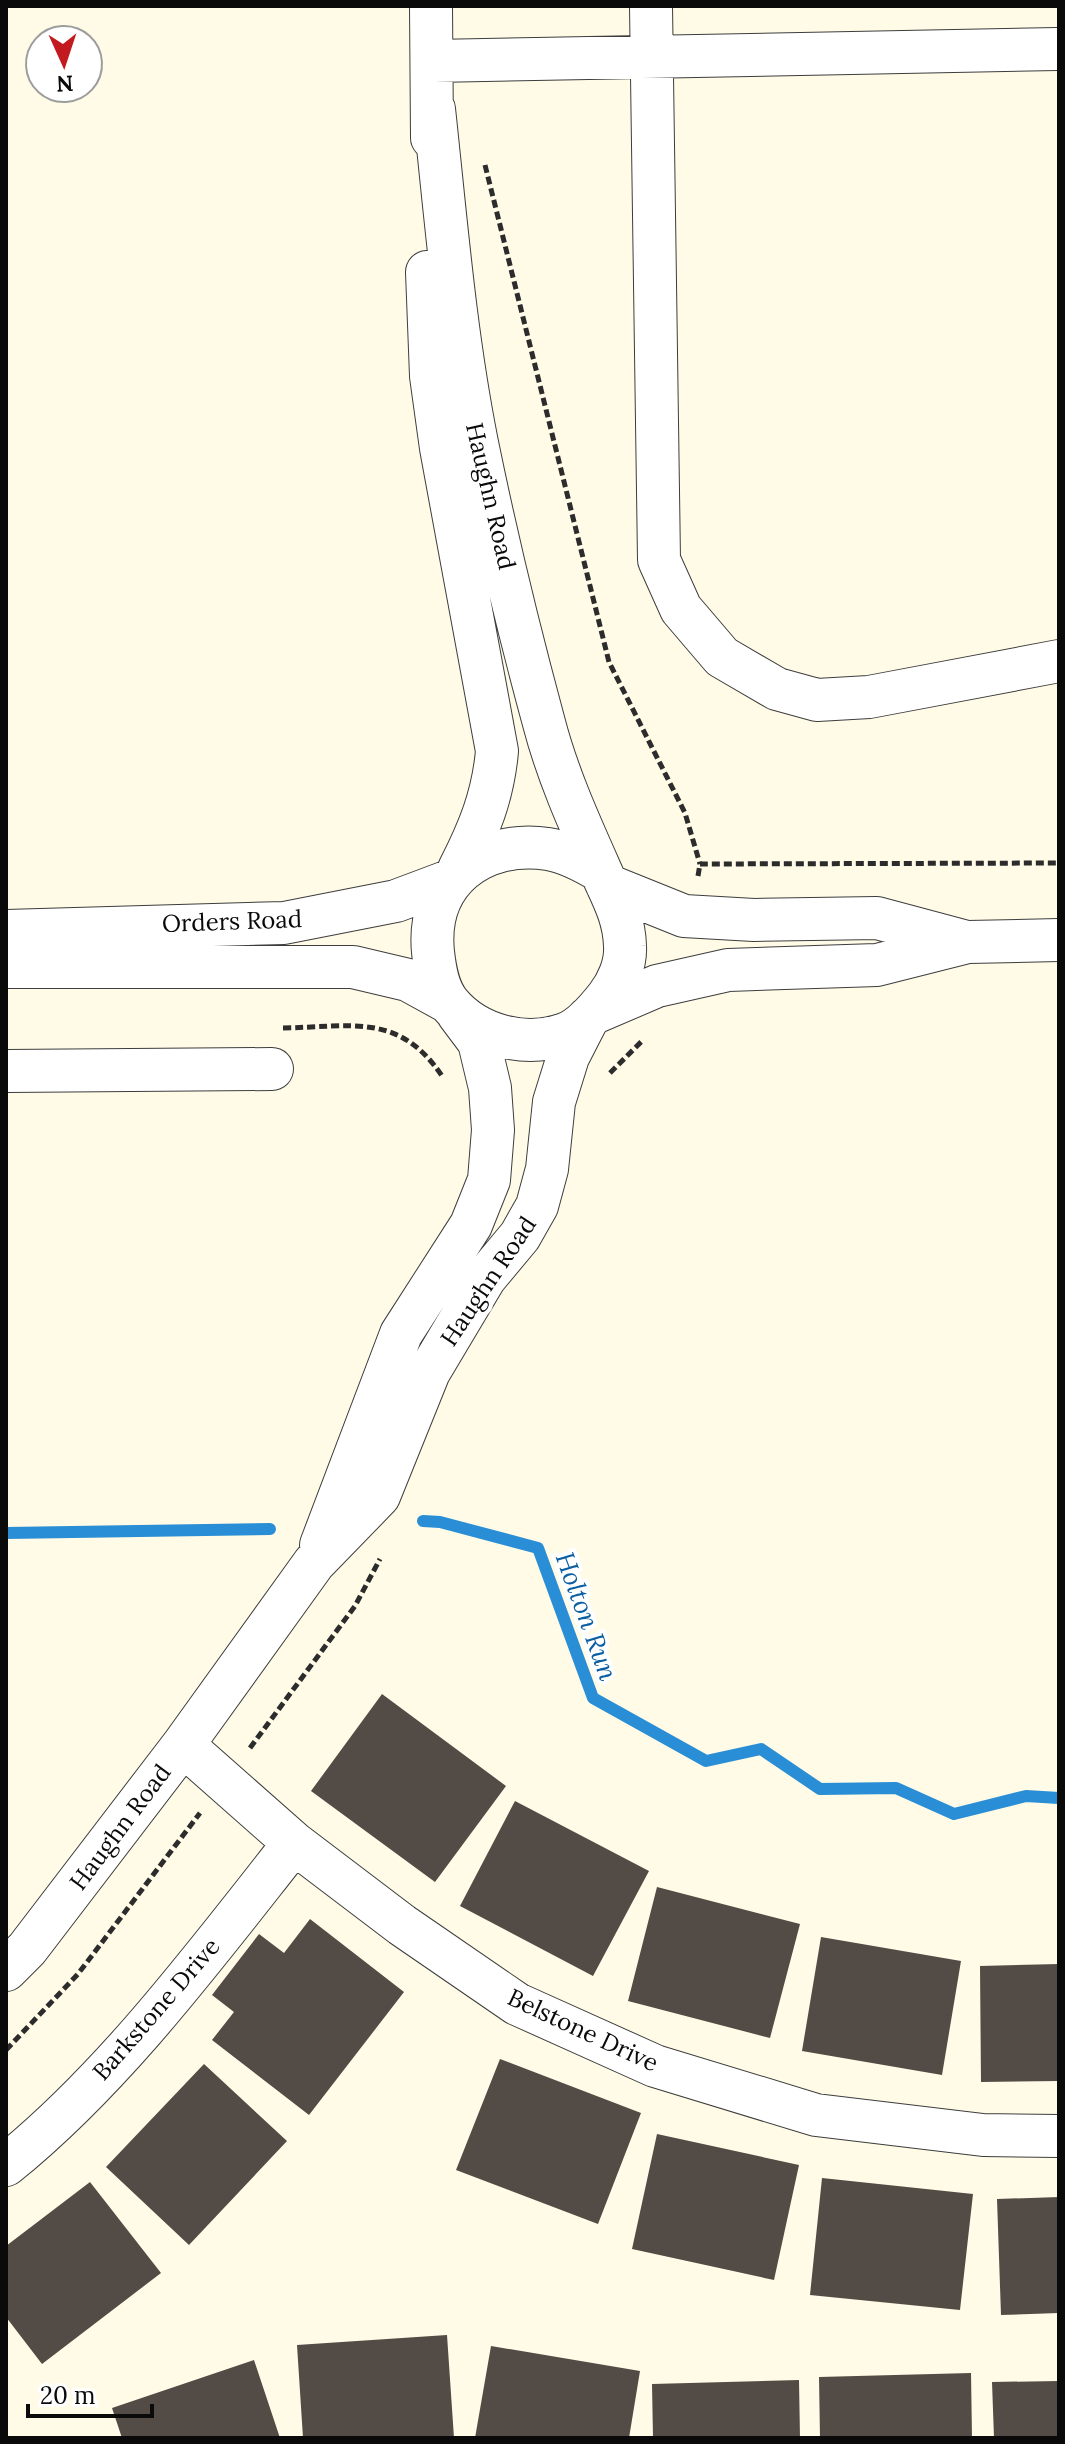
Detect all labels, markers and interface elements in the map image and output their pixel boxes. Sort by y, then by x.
north arrow [24,24,104,104]
text: N [56,70,74,98]
street label: Haughn Road [459,419,523,573]
street label: Orders Road [161,903,303,939]
street label: Haughn Road [433,1210,543,1352]
water label: Holton Run [549,1547,625,1685]
street label: Haughn Road [63,1758,177,1896]
street label: Barkstone Drive [86,1931,226,2087]
street label: Belstone Drive [503,1982,663,2078]
scale bar [28,2368,152,2418]
text: 20 m [40,2380,96,2411]

